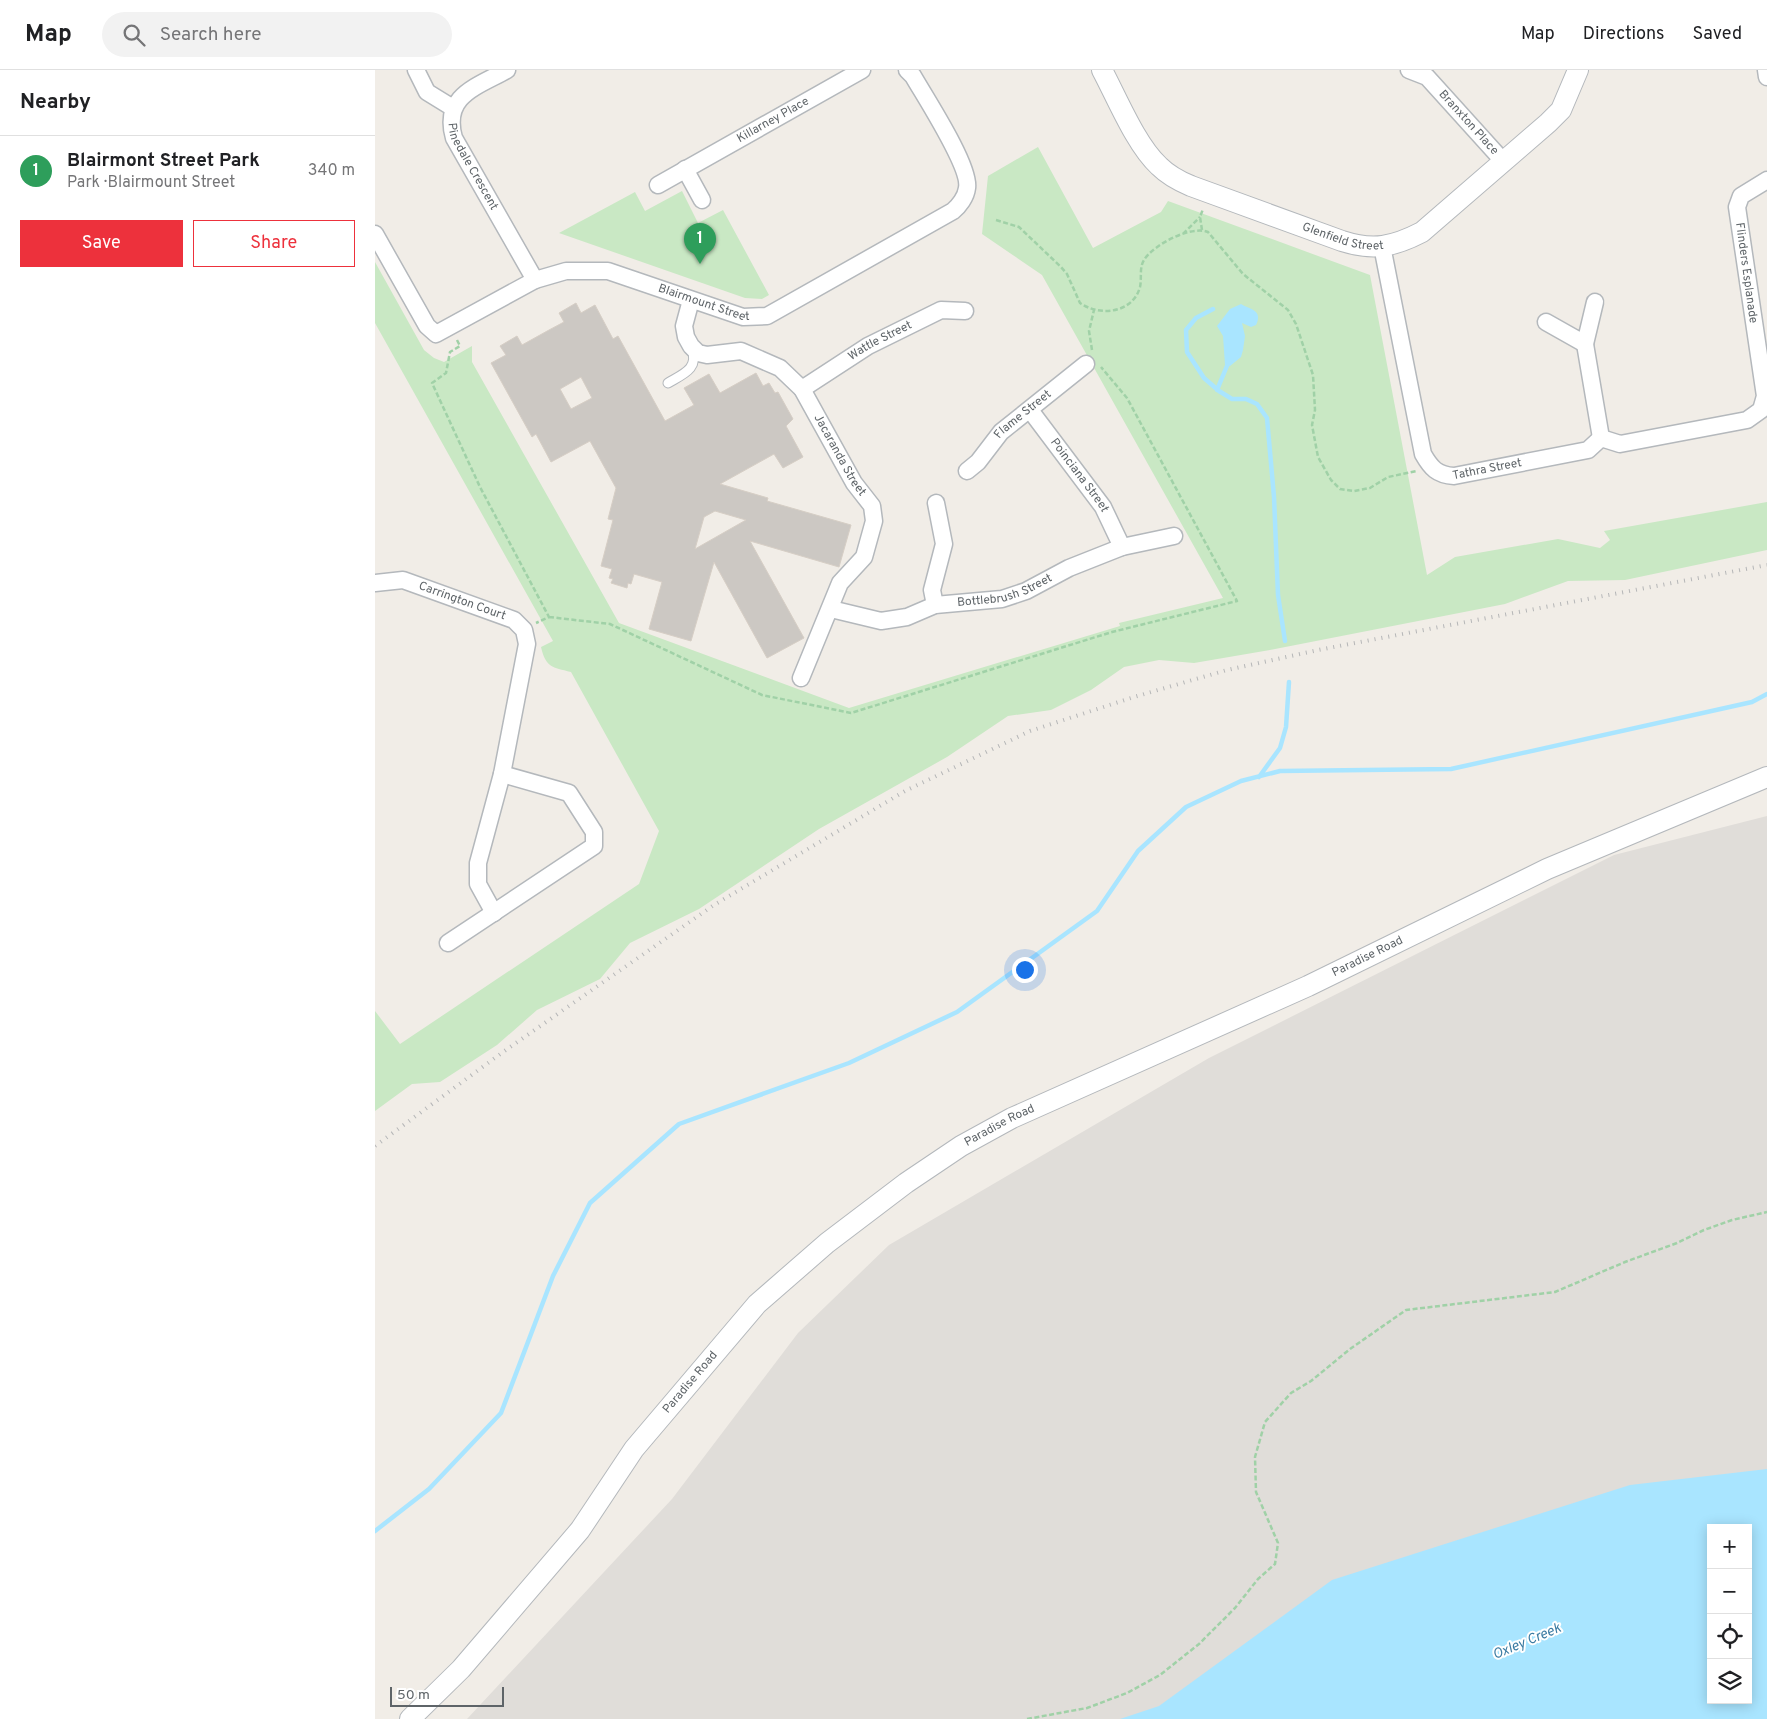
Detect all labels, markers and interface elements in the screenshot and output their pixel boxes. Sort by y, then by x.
search box [102,12,452,57]
text: Map [25,20,72,50]
icon: search [120,21,148,49]
text: Search here [160,23,261,47]
text: Map [1521,23,1555,46]
text: Directions [1583,23,1665,46]
text: Saved [1693,23,1742,46]
street label: Branxton Place [1435,87,1502,159]
text: Nearby [20,89,91,116]
street label: Killarney Place [734,93,812,147]
street label: Pinedale Crescent [443,122,502,213]
text: Blairmont Street Park [67,149,260,173]
text: 1 [33,161,39,181]
text: 340 m [308,161,355,181]
text: Park · Blairmount Street [67,173,235,193]
street label: Glenfield Street [1300,219,1385,255]
button: Save [20,220,183,267]
button: Share [193,220,355,267]
street label: Flinders Esplanade [1731,222,1761,324]
pin: 1 [684,223,716,264]
street label: Blairmount Street [656,281,750,325]
street label: Wattle Street [845,317,915,365]
street label: Flame Street [991,387,1055,442]
street label: Jacaranda Street [810,412,870,500]
street label: Poinciana Street [1046,435,1112,515]
street label: Tathra Street [1451,455,1523,484]
street label: Bottlebrush Street [956,570,1055,611]
street label: Carrington Court [416,578,508,624]
street label: Paradise Road [1330,933,1406,981]
your location [1012,957,1038,983]
street label: Paradise Road [962,1101,1037,1151]
street label: Paradise Road [659,1348,722,1417]
map controls [1707,1524,1752,1704]
button: + [1707,1524,1752,1569]
button: − [1707,1569,1752,1614]
button: locate [1707,1614,1752,1659]
water label: Oxley Creek [1490,1620,1565,1664]
button: layers [1707,1659,1752,1704]
scale bar [390,1684,504,1707]
text: 50 m [397,1687,430,1704]

